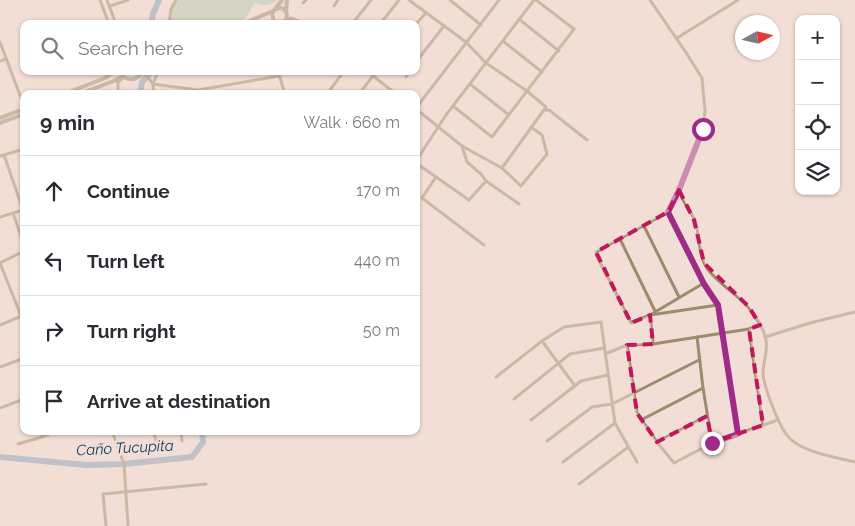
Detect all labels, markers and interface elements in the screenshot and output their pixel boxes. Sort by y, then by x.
north arrow [735,15,780,60]
map controls [795,15,840,195]
button: + [795,15,840,60]
search box [20,20,420,75]
icon: search [38,34,66,62]
text: Search here [78,37,184,59]
button: − [795,60,840,105]
button: locate [795,105,840,150]
text: 9 min [40,110,95,135]
text: Walk · 660 m [304,113,400,132]
route start [692,118,715,141]
button: layers [795,150,840,195]
icon: ahead [40,177,68,205]
text: Continue [87,180,170,202]
text: 170 m [356,181,400,200]
icon: left [40,247,68,275]
text: Turn left [87,250,164,272]
text: 440 m [354,251,400,270]
icon: right [40,317,68,345]
text: Turn right [87,320,176,342]
text: 50 m [363,321,400,340]
icon: arrive [40,387,68,415]
text: Arrive at destination [87,390,271,412]
route end [701,432,724,455]
water label: Caño Tucupita [76,436,174,460]

